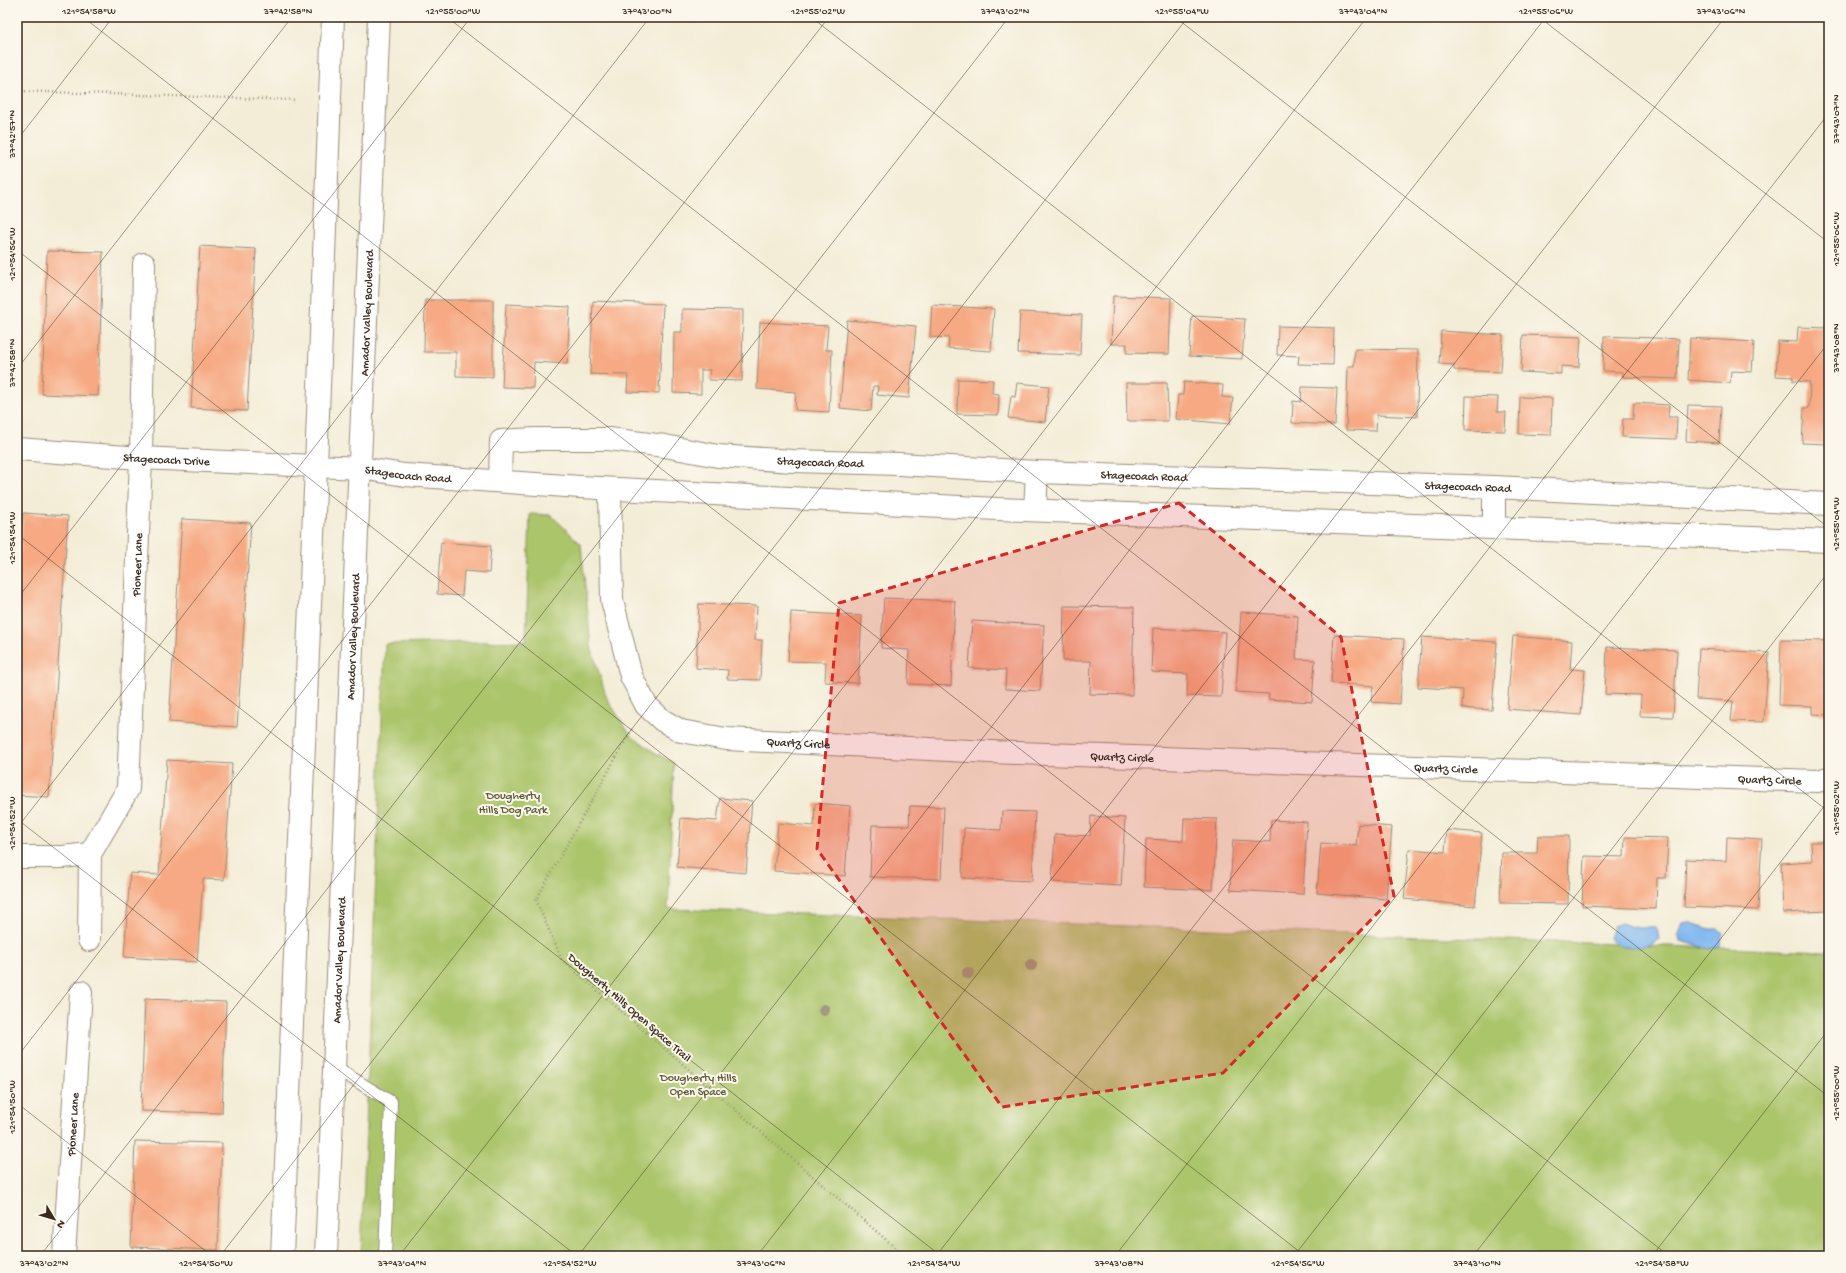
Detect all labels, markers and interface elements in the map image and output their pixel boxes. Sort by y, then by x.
text: 121°54'58"W [61,6,116,18]
text: 37°42'58"N [263,6,313,18]
text: 121°55'00"W [425,6,481,18]
text: 37°43'00"N [621,6,672,18]
text: 121°55'02"W [790,6,845,18]
text: 37°43'02"N [980,6,1030,18]
text: 121°55'04"W [1154,6,1209,18]
text: 37°43'04"N [1338,6,1388,18]
text: 121°55'06"W [1518,6,1573,18]
text: 37°43'06"N [1696,6,1746,18]
text: 37°43'07"N [1831,94,1843,144]
text: 37°42'57"N [7,109,19,159]
text: 121°55'06"W [1831,212,1843,267]
text: 121°54'56"W [7,227,19,282]
street label: Amador Valley Boulevard [359,249,378,376]
text: 37°43'08"N [1831,323,1843,374]
text: 37°42'58"N [7,338,19,388]
street label: Stagecoach Drive [123,452,211,470]
street label: Stagecoach Road [776,455,865,472]
street label: Stagecoach Road [364,464,452,487]
street label: Stagecoach Road [1100,469,1189,486]
street label: Stagecoach Road [1424,480,1512,497]
text: 121°55'04"W [1831,497,1843,552]
text: 121°54'54"W [7,511,19,565]
street label: Pioneer Lane [131,532,147,598]
street label: Amador Valley Boulevard [345,572,364,700]
street label: Quartz Circle [766,736,831,753]
street label: Quartz Circle [1090,751,1155,767]
street label: Quartz Circle [1414,762,1479,778]
street label: Quartz Circle [1737,773,1803,789]
text: 121°55'02"W [1831,781,1843,836]
park label: Dougherty Hills Dog Park [479,790,549,818]
text: 121°54'52"W [7,796,19,850]
street label: Amador Valley Boulevard [331,896,350,1024]
street label: Dougherty Hills Open Space Trail [563,950,694,1066]
text: 121°55'00"W [1831,1065,1843,1121]
park label: Dougherty Hills Open Space [659,1072,737,1100]
text: 121°54'50"W [7,1080,19,1135]
street label: Pioneer Lane [65,1091,84,1158]
north arrow [34,1199,74,1239]
text: N [53,1217,67,1230]
text: 37°43'02"N [19,1258,69,1270]
text: 121°54'50"W [178,1258,233,1270]
text: 37°43'04"N [377,1258,427,1270]
text: 121°54'52"W [543,1258,597,1270]
text: 37°43'06"N [736,1258,786,1270]
text: 121°54'54"W [907,1258,961,1270]
text: 37°43'08"N [1093,1258,1144,1270]
text: 121°54'56"W [1271,1258,1325,1270]
text: 37°43'10"N [1452,1258,1501,1270]
text: 121°54'58"W [1634,1258,1689,1270]

